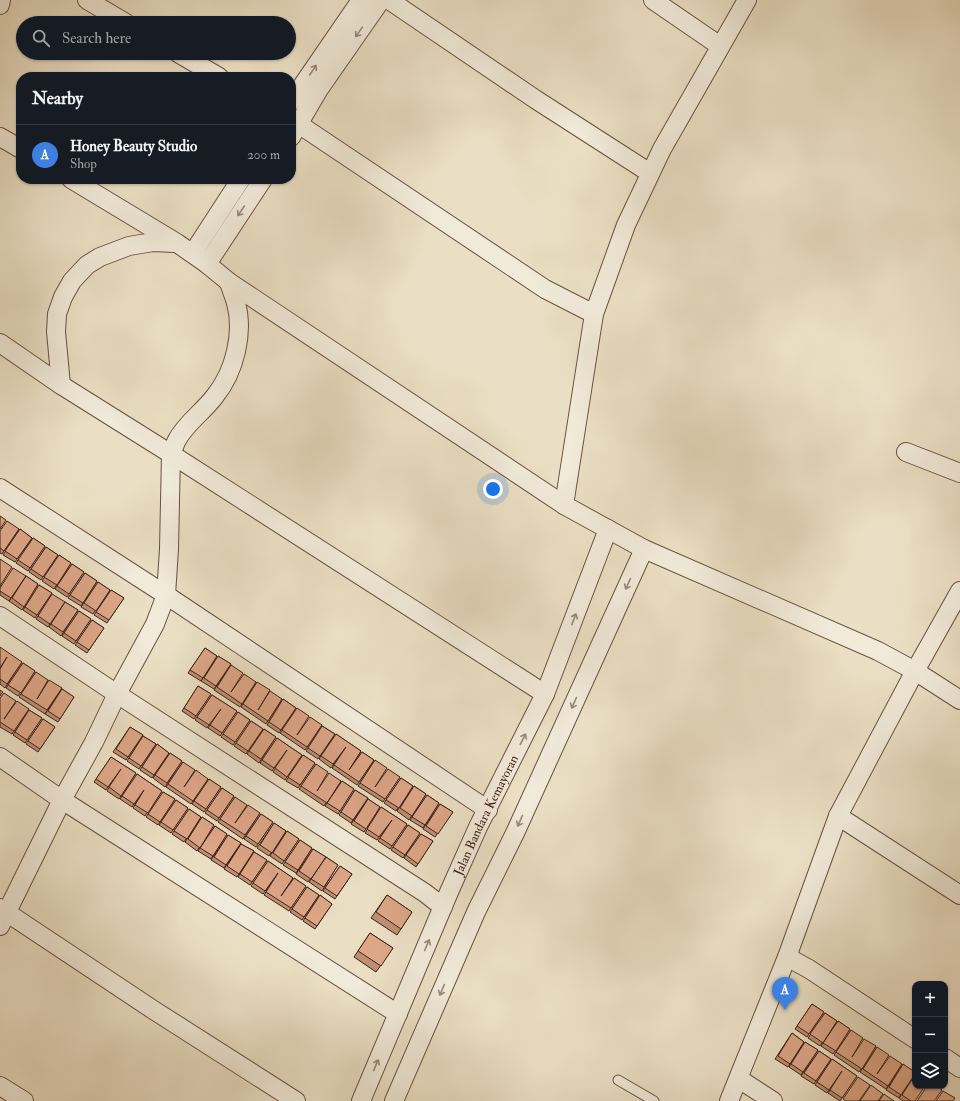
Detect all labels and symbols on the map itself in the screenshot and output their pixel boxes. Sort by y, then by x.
one-way arrow [355,26,363,37]
one-way arrow [309,65,317,76]
one-way arrow [237,206,246,217]
your location [483,479,503,499]
one-way arrow [624,578,631,590]
one-way arrow [571,614,579,626]
one-way arrow [570,696,577,708]
one-way arrow [520,733,527,745]
street label: Jalan Bandara Kemayoran [450,752,522,879]
one-way arrow [516,814,523,826]
one-way arrow [424,940,431,952]
pin: A [772,977,798,1010]
one-way arrow [438,983,446,995]
one-way arrow [373,1060,380,1072]

